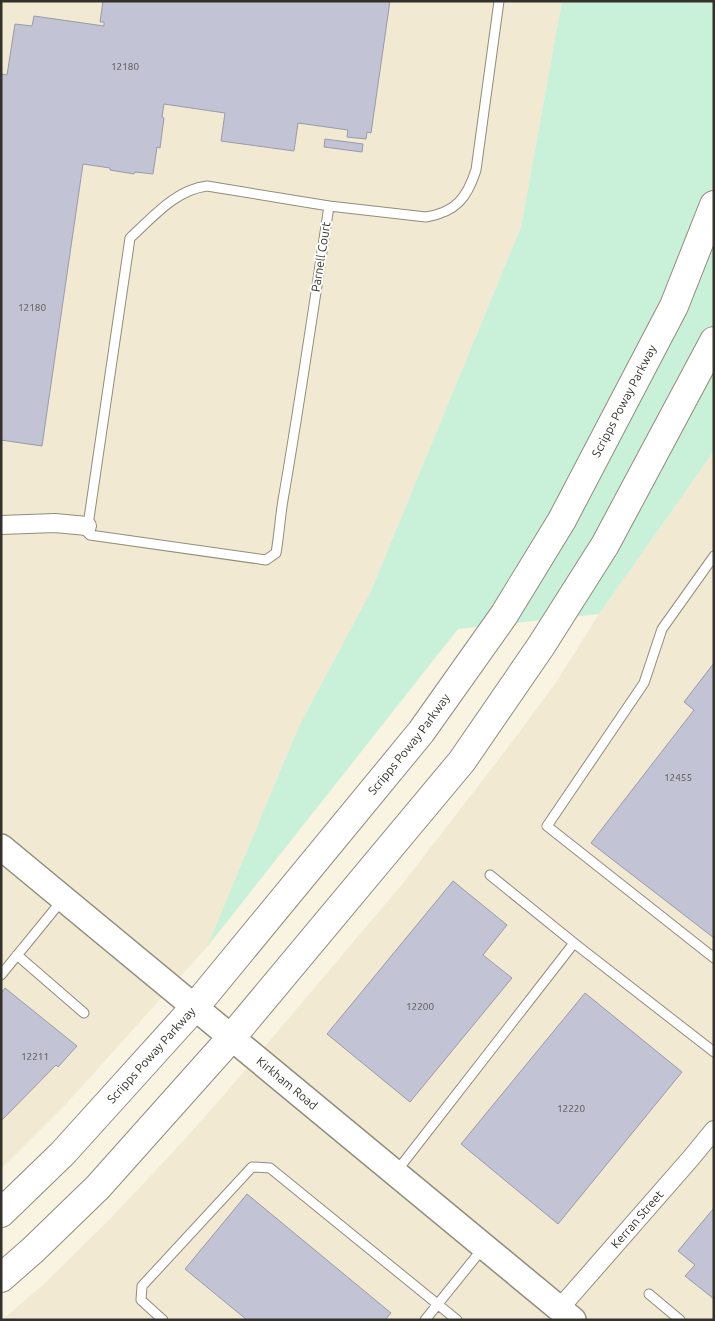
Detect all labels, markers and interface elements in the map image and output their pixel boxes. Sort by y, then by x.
house number: 12180 [111,61,139,72]
street label: Parnell Court [309,221,333,293]
house number: 12180 [18,302,46,313]
street label: Scripps Poway Parkway [589,342,659,459]
street label: Scripps Poway Parkway [365,691,452,797]
house number: 12455 [664,772,692,783]
house number: 12200 [406,1001,434,1012]
street label: Scripps Poway Parkway [104,1004,198,1106]
house number: 12211 [21,1051,49,1062]
street label: Kirkham Road [254,1054,320,1112]
house number: 12220 [557,1103,585,1114]
street label: Kerran Street [608,1187,666,1251]

